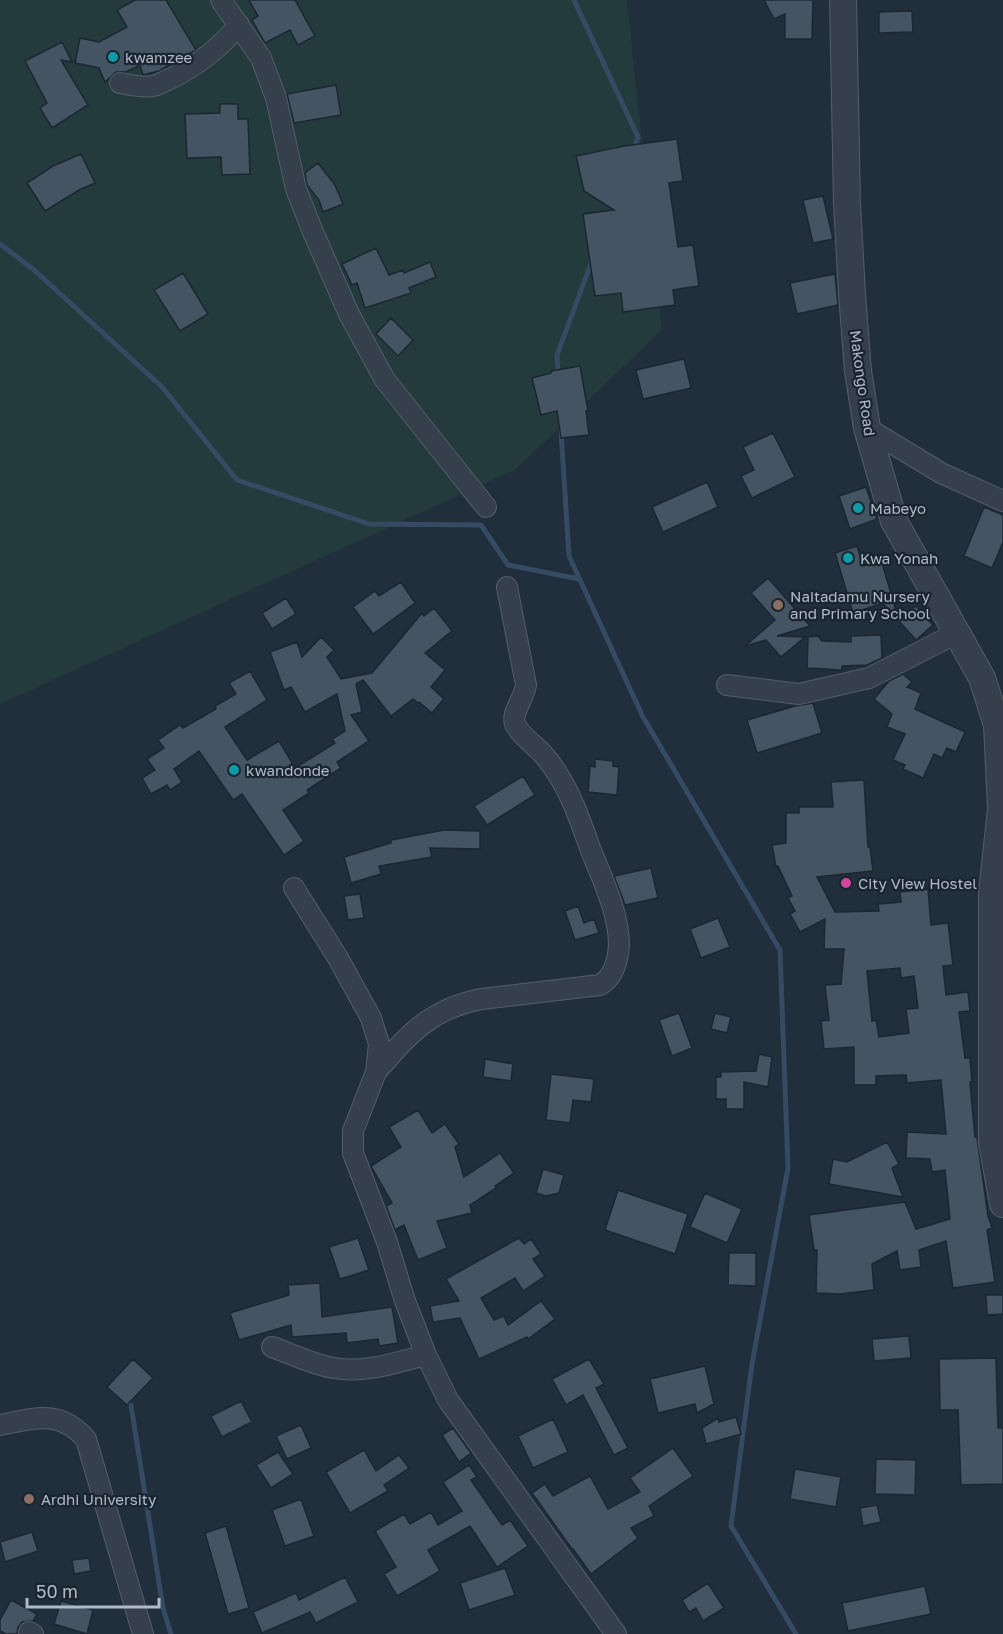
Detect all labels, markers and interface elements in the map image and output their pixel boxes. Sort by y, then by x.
place label: kwamzee [125,48,193,66]
marker: kwamzee [106,50,120,64]
street label: Makongo Road [847,329,879,437]
place label: Mabeyo [870,499,926,517]
marker: Mabeyo [851,501,865,515]
place label: Kwa Yonah [860,549,938,567]
marker: Kwa Yonah [841,551,855,565]
place label: Naitadamu Nursery and Primary School [790,587,931,622]
marker: Naitadamu Nursery and Primary School [771,598,785,612]
place label: kwandonde [246,761,330,779]
marker: kwandonde [227,763,241,777]
place label: City View Hostel [858,874,977,892]
marker: City View Hostel [839,876,853,890]
place label: Ardhi University [41,1490,157,1508]
marker: Ardhi University [22,1492,36,1506]
scale bar [27,1571,159,1609]
text: 50 m [36,1580,78,1602]

